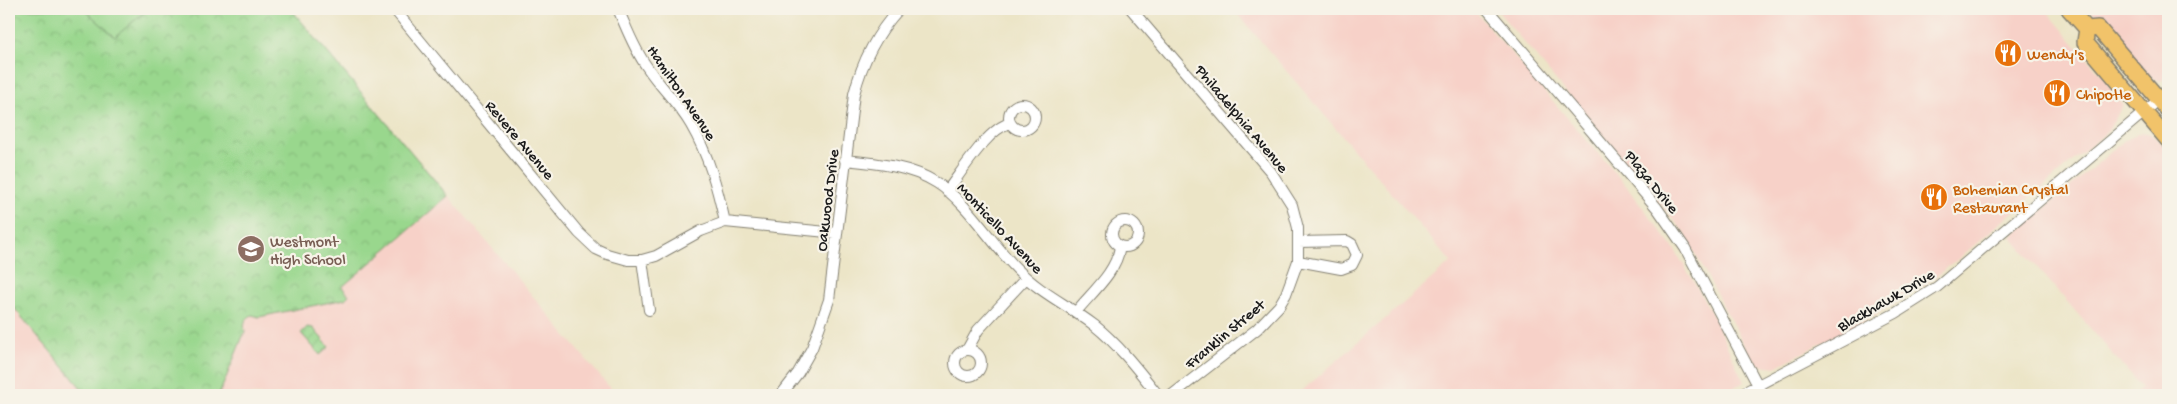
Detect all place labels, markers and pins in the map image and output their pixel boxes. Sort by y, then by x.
restaurant icon: Wendy's [1993,38,2023,68]
place label: Wendy's [2027,47,2085,66]
restaurant icon: Chipotle [2042,78,2072,108]
place label: Chipotle [2076,87,2132,106]
restaurant icon: Bohemian Crystal Restaurant [1919,182,1949,212]
place label: Bohemian Crystal Restaurant [1952,182,2068,219]
school or university icon: Westmont High School [236,234,266,264]
place label: Westmont High School [270,234,346,271]

